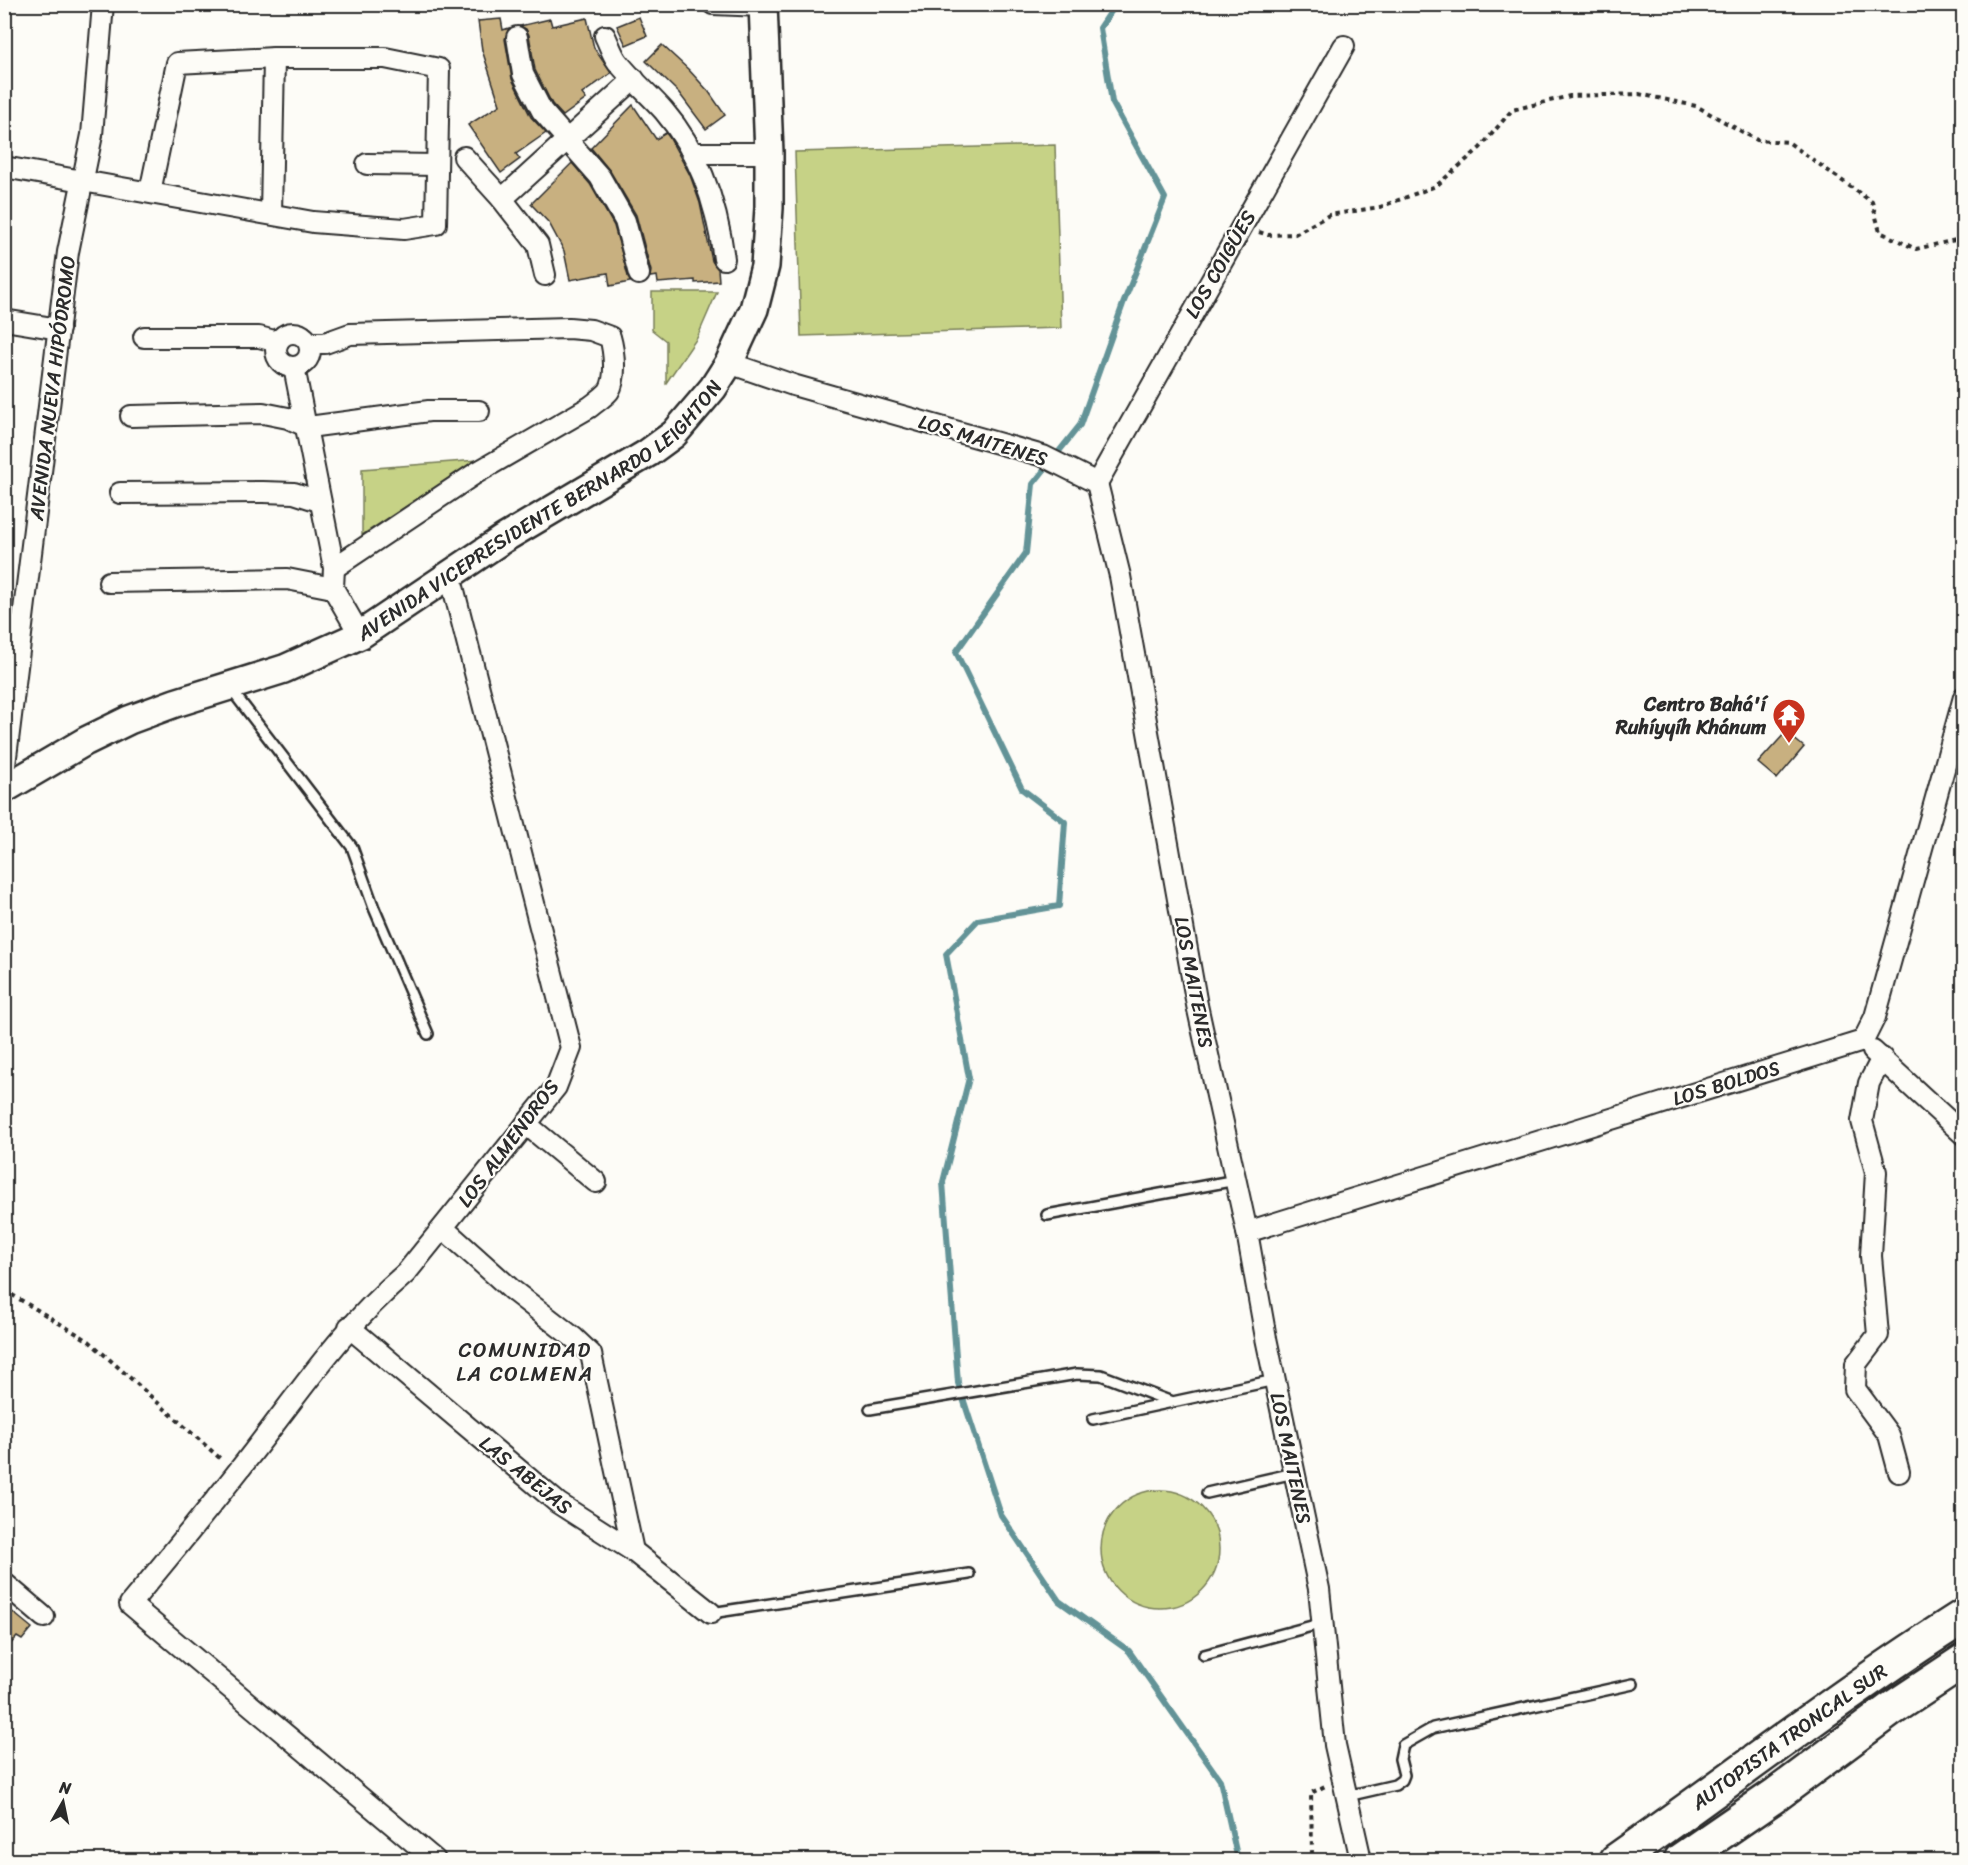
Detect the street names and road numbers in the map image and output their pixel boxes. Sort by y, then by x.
street label: LOS COIGÛES [1175,203,1266,325]
street label: AVENIDA NUEVA HIPÓDROMO [19,254,86,523]
street label: AVENIDA VICEPRESIDENTE BERNARDO LEIGHTON [349,373,732,651]
street label: LOS MAITENES [914,404,1052,477]
street label: LOS MAITENES [1164,913,1223,1051]
street label: LOS BOLDOS [1668,1050,1784,1116]
street label: LOS ALMENDROS [448,1071,569,1215]
street label: LOS MAITENES [1260,1389,1322,1527]
street label: LAS ABEJAS [471,1427,581,1525]
street label: AUTOPISTA TRONCAL SUR [1683,1654,1895,1820]

